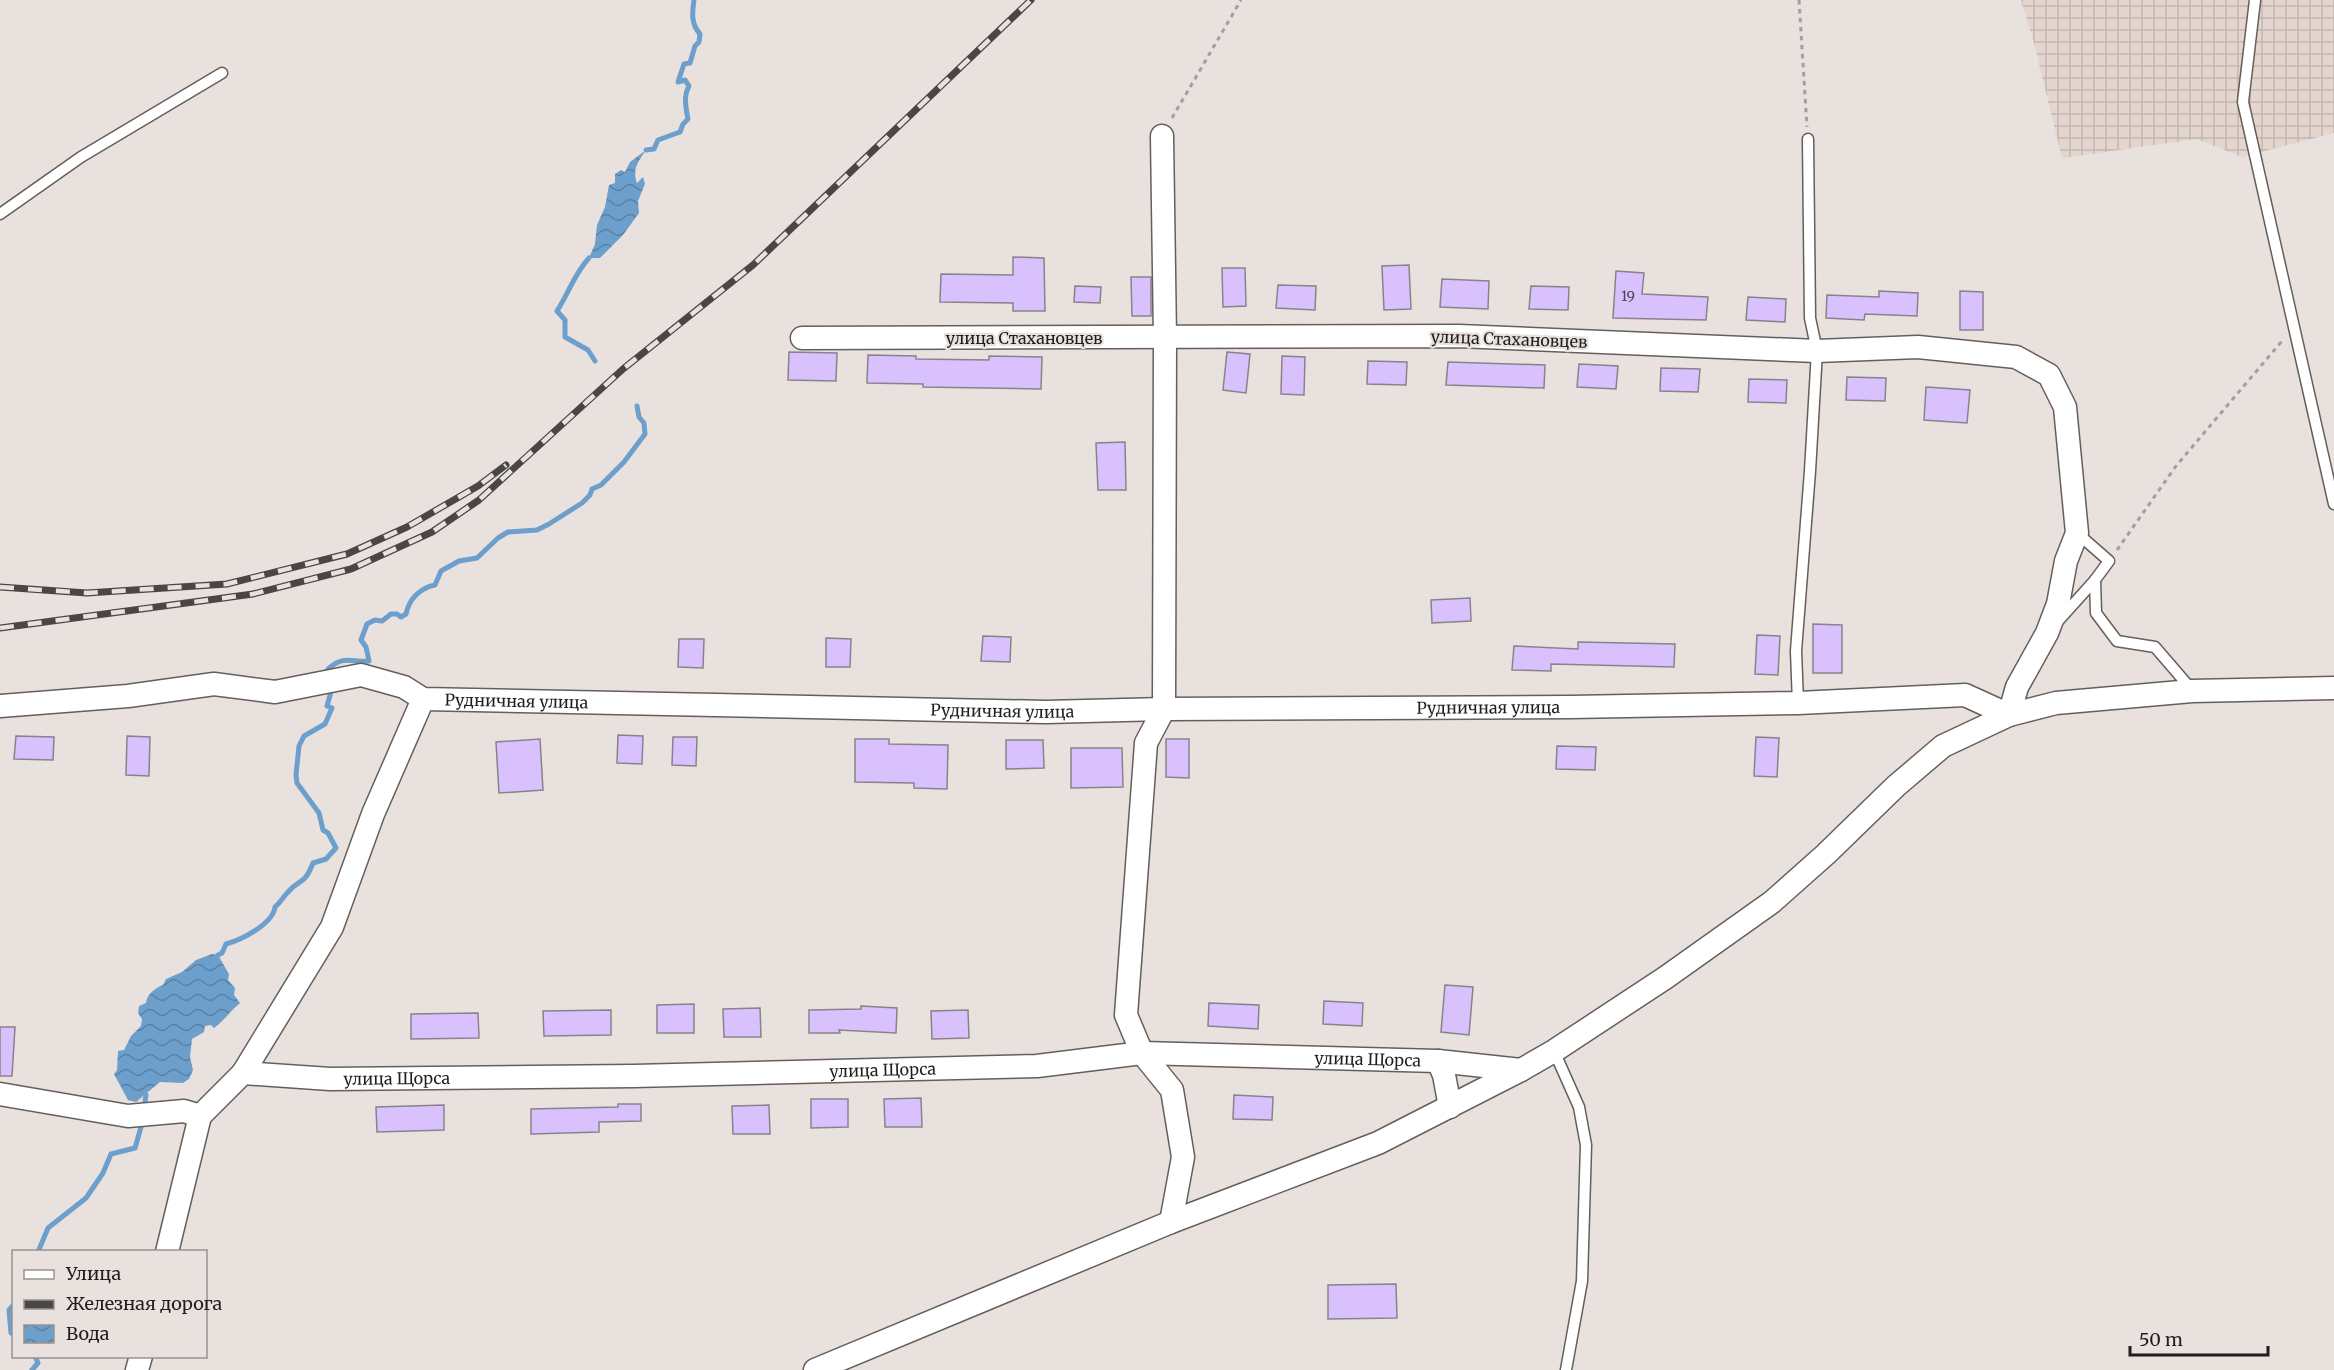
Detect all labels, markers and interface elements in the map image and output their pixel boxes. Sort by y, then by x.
house number: 19 [1621,287,1635,305]
street label: улица Стахановцев [1430,326,1588,352]
street label: улица Стахановцев [946,328,1102,348]
street label: Рудничная улица [444,689,589,712]
street label: Рудничная улица [1416,697,1561,718]
street label: Рудничная улица [930,700,1075,722]
street label: улица Щорса [1314,1048,1422,1071]
street label: улица Щорса [829,1058,937,1081]
street label: улица Щорса [343,1068,451,1089]
legend [12,1250,207,1358]
text: Улица [65,1262,121,1285]
text: Железная дорога [66,1292,223,1315]
scale bar [2130,1319,2268,1357]
text: Вода [66,1322,110,1345]
text: 50 m [2139,1328,2183,1351]

